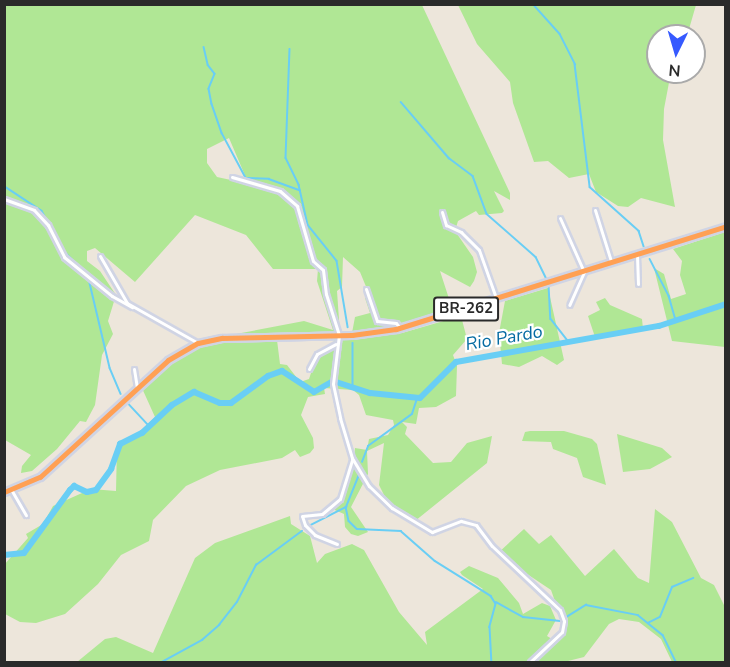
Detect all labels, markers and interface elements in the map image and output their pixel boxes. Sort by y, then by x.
north arrow [646,24,706,84]
text: N [668,58,682,81]
road number: BR-262 [433,297,499,321]
water label: Rio Pardo [464,321,544,355]

